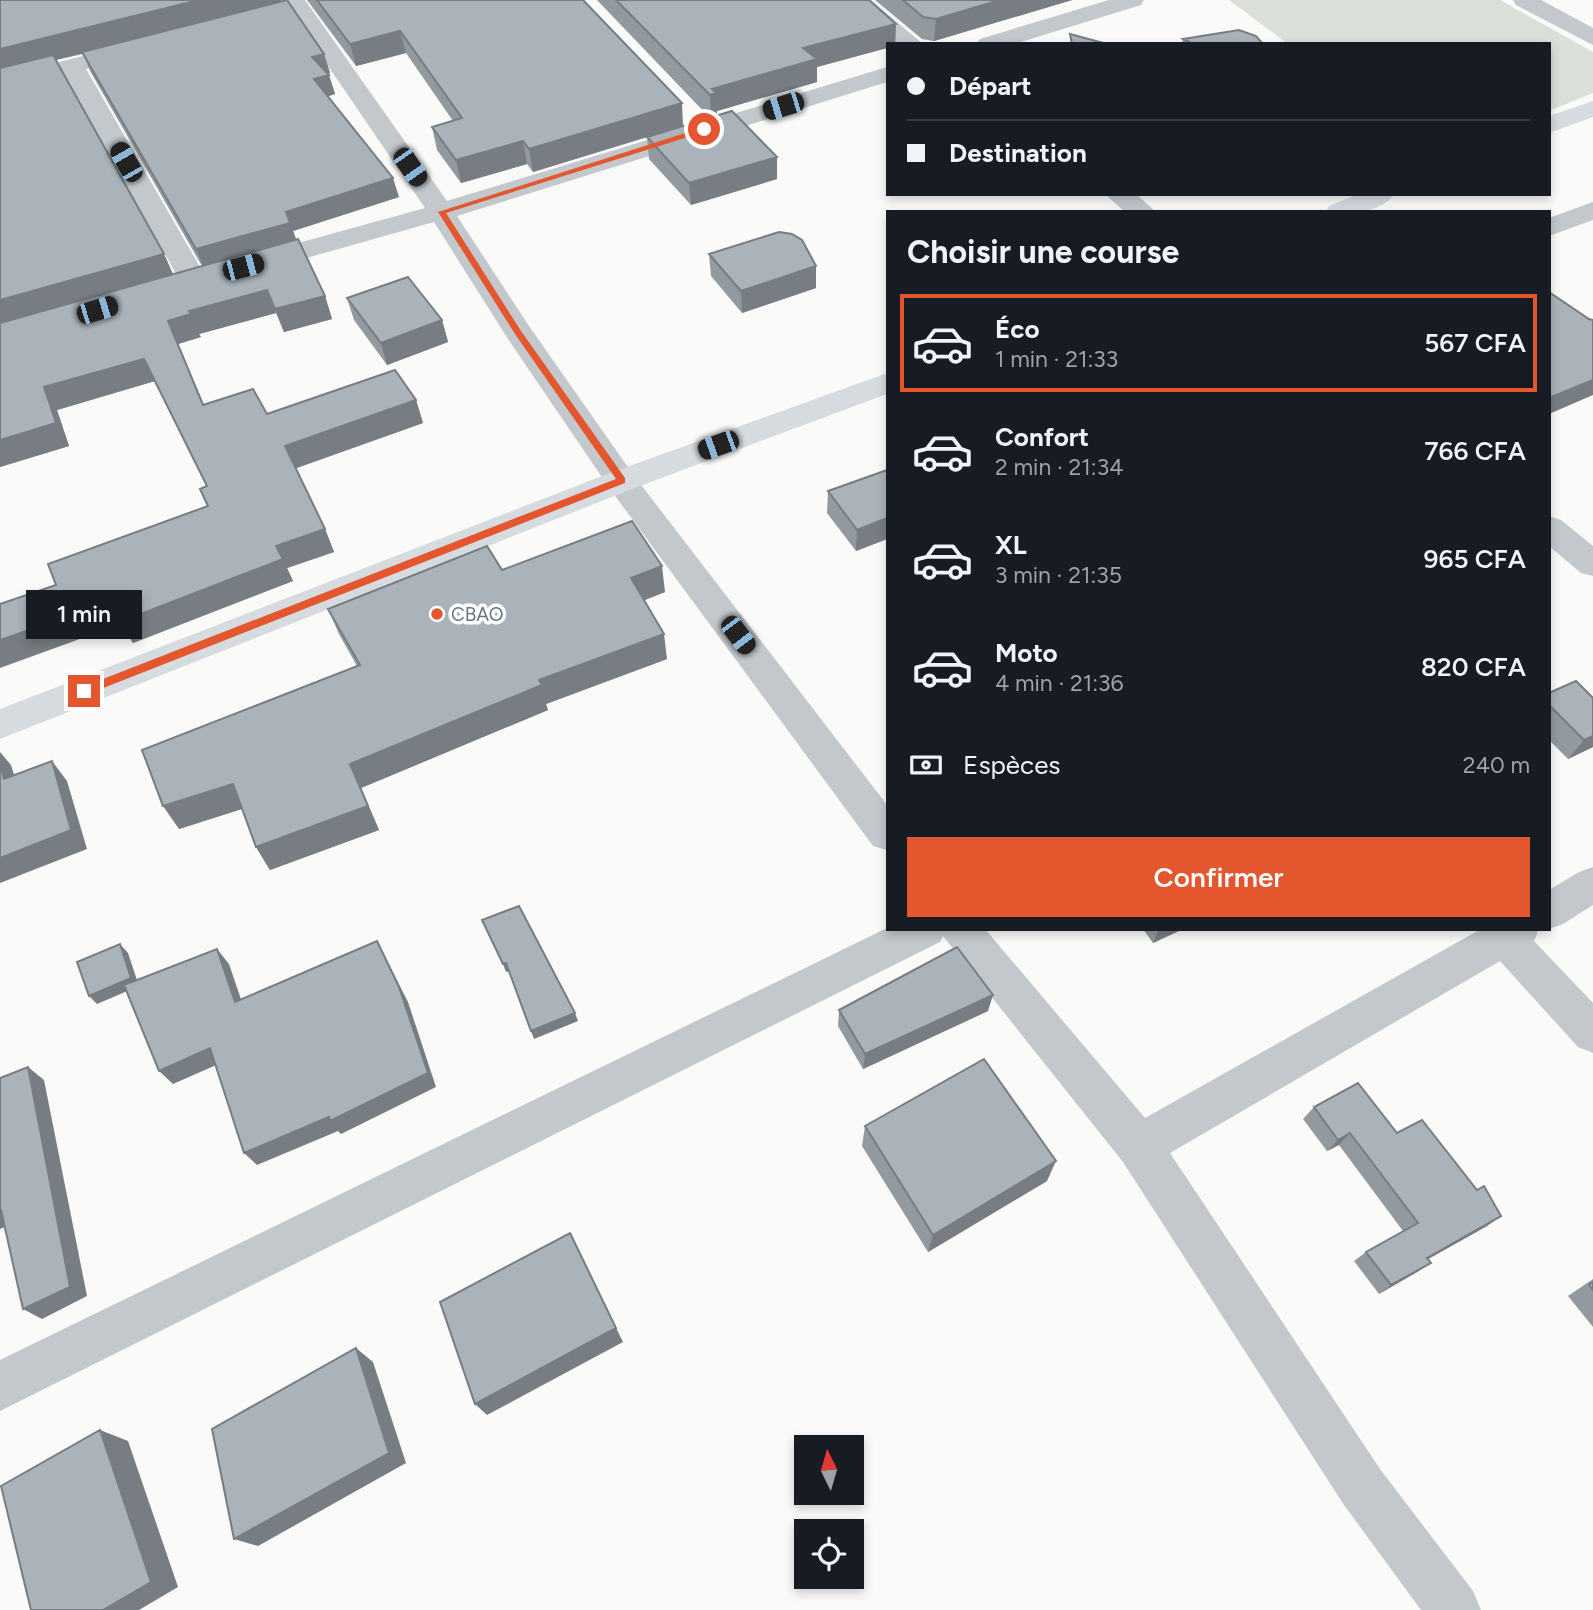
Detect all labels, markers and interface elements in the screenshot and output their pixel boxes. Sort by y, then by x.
text: Départ [949,70,1031,102]
car [760,90,807,122]
route start [688,113,720,145]
text: Destination [949,137,1087,169]
car [107,139,146,185]
car [390,144,431,190]
text: Choisir une course [907,233,1179,271]
car [220,251,267,283]
car [74,294,121,326]
icon: car [911,312,974,375]
text: Éco [995,313,1040,345]
text: 567 CFA [1424,327,1526,359]
text: 1 min · 21:33 [995,345,1118,373]
icon: car [911,420,974,483]
text: Confort [995,421,1089,453]
car [695,428,742,462]
text: 766 CFA [1424,435,1526,467]
text: 2 min · 21:34 [995,453,1123,481]
icon: car [911,528,974,591]
text: XL [995,529,1027,561]
text: 965 CFA [1424,543,1526,575]
text: 3 min · 21:35 [995,561,1122,589]
callout: 1 min [26,590,142,638]
text: 1 min [57,600,111,628]
place label: CBAO [451,603,504,626]
marker: CBAO [429,606,445,622]
car [717,612,760,658]
icon: car [911,636,974,699]
text: Moto [995,637,1058,669]
text: 820 CFA [1421,651,1526,683]
text: 4 min · 21:36 [995,669,1124,697]
route end [68,675,100,707]
icon: cash [907,746,945,784]
text: Espèces [963,749,1060,781]
text: 240 m [1463,751,1530,779]
button: Confirmer [907,837,1530,917]
north arrow [794,1435,864,1505]
map controls [794,1435,864,1589]
button: locate [794,1519,864,1589]

